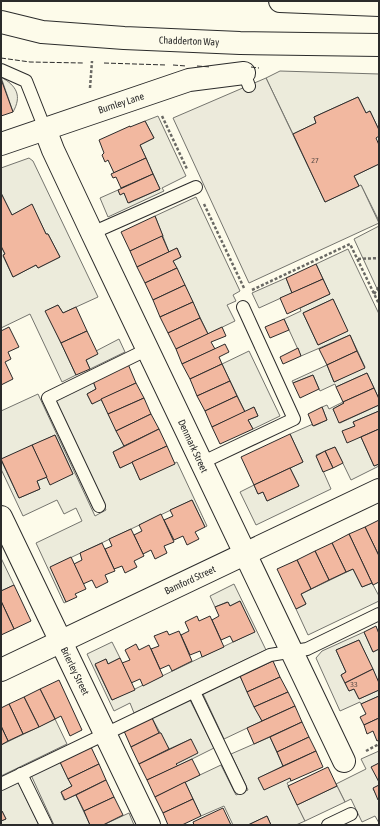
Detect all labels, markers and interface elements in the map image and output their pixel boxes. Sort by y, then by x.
street label: Chadderton Way [159,34,219,48]
street label: Burnley Lane [97,90,146,116]
house number: 27 [311,156,319,165]
street label: Denmark Street [176,418,210,474]
street label: Bamford Street [163,563,217,597]
street label: Brierley Street [59,645,91,697]
house number: 33 [350,680,358,689]

